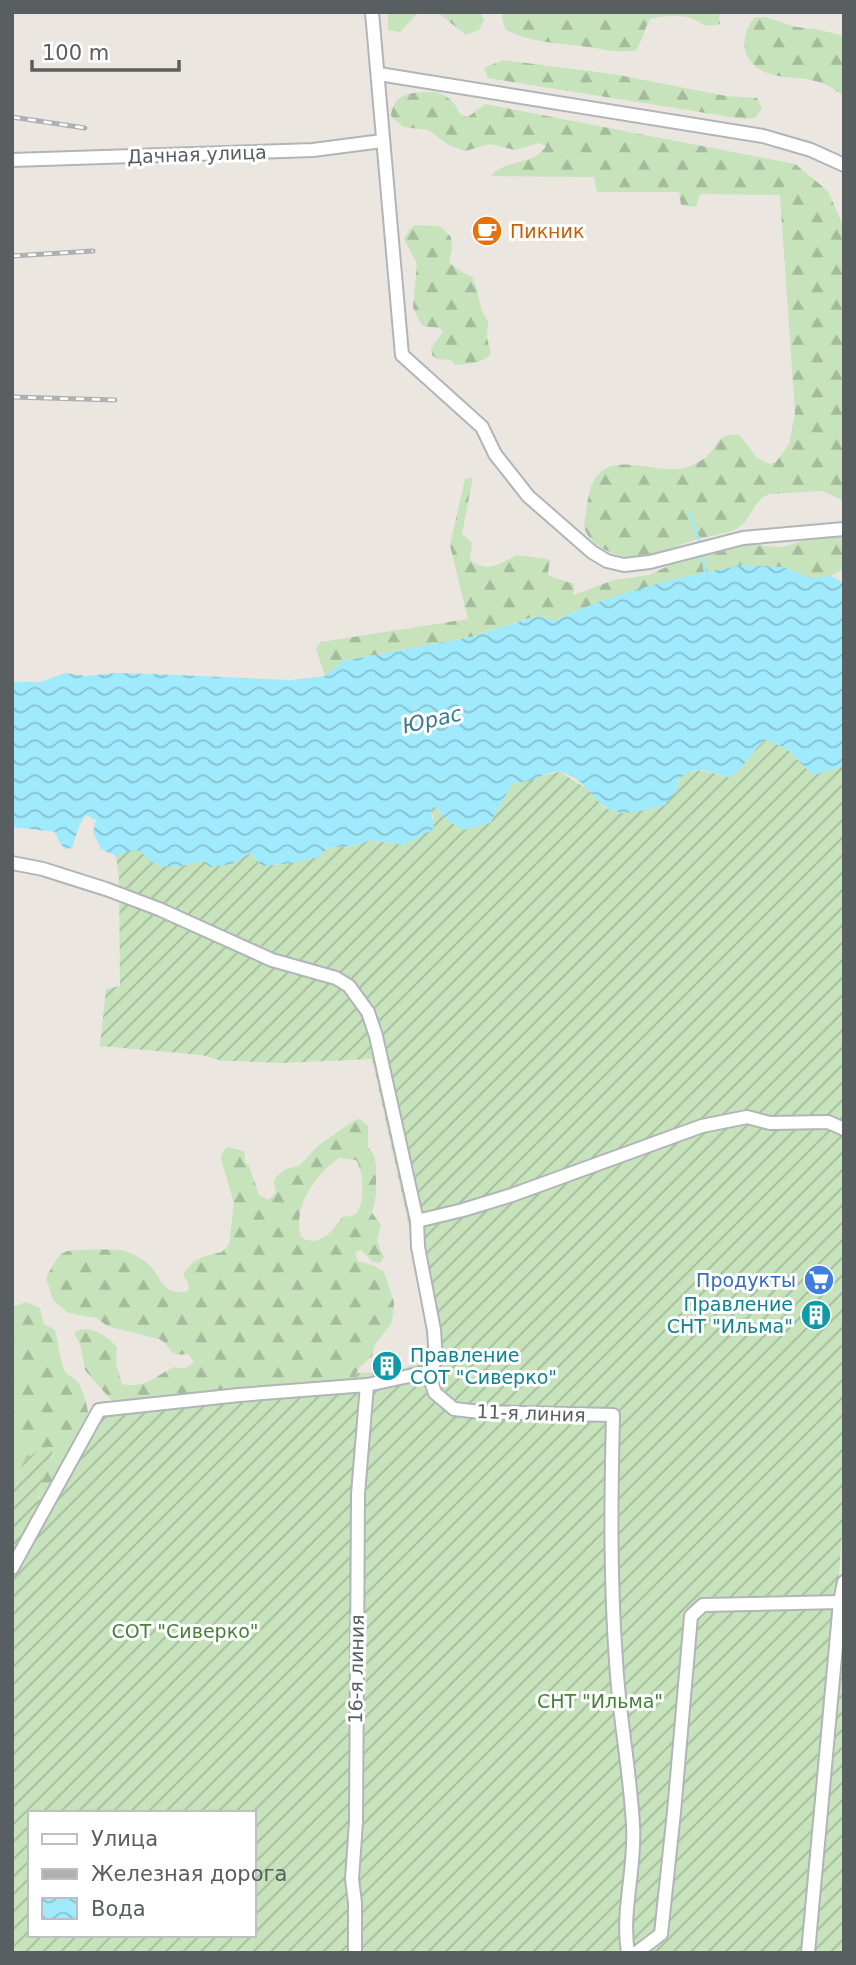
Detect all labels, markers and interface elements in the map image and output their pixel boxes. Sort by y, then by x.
scale bar [32,28,178,72]
text: 100 m [42,41,109,65]
street label: Дачная улица [127,141,267,167]
cafe icon: Пикник [470,214,504,248]
place label: Пикник [510,220,584,242]
water label: Юрас [400,701,465,738]
supermarket icon: Продукты [802,1263,836,1297]
place label: Продукты [696,1269,796,1291]
place label: Правление СНТ "Ильма" [667,1293,793,1337]
building icon: Правление СНТ "Ильма" [799,1298,833,1332]
place label: Правление СОТ "Сиверко" [410,1344,557,1388]
building icon: Правление СОТ "Сиверко" [370,1349,404,1383]
street label: 11-я линия [476,1400,586,1426]
street label: 16-я линия [344,1614,368,1724]
park label: СОТ "Сиверко" [111,1620,259,1642]
park label: СНТ "Ильма" [537,1690,663,1712]
legend [28,1811,256,1937]
text: Улица [91,1827,158,1851]
text: Железная дорога [91,1862,287,1886]
text: Вода [91,1897,146,1921]

